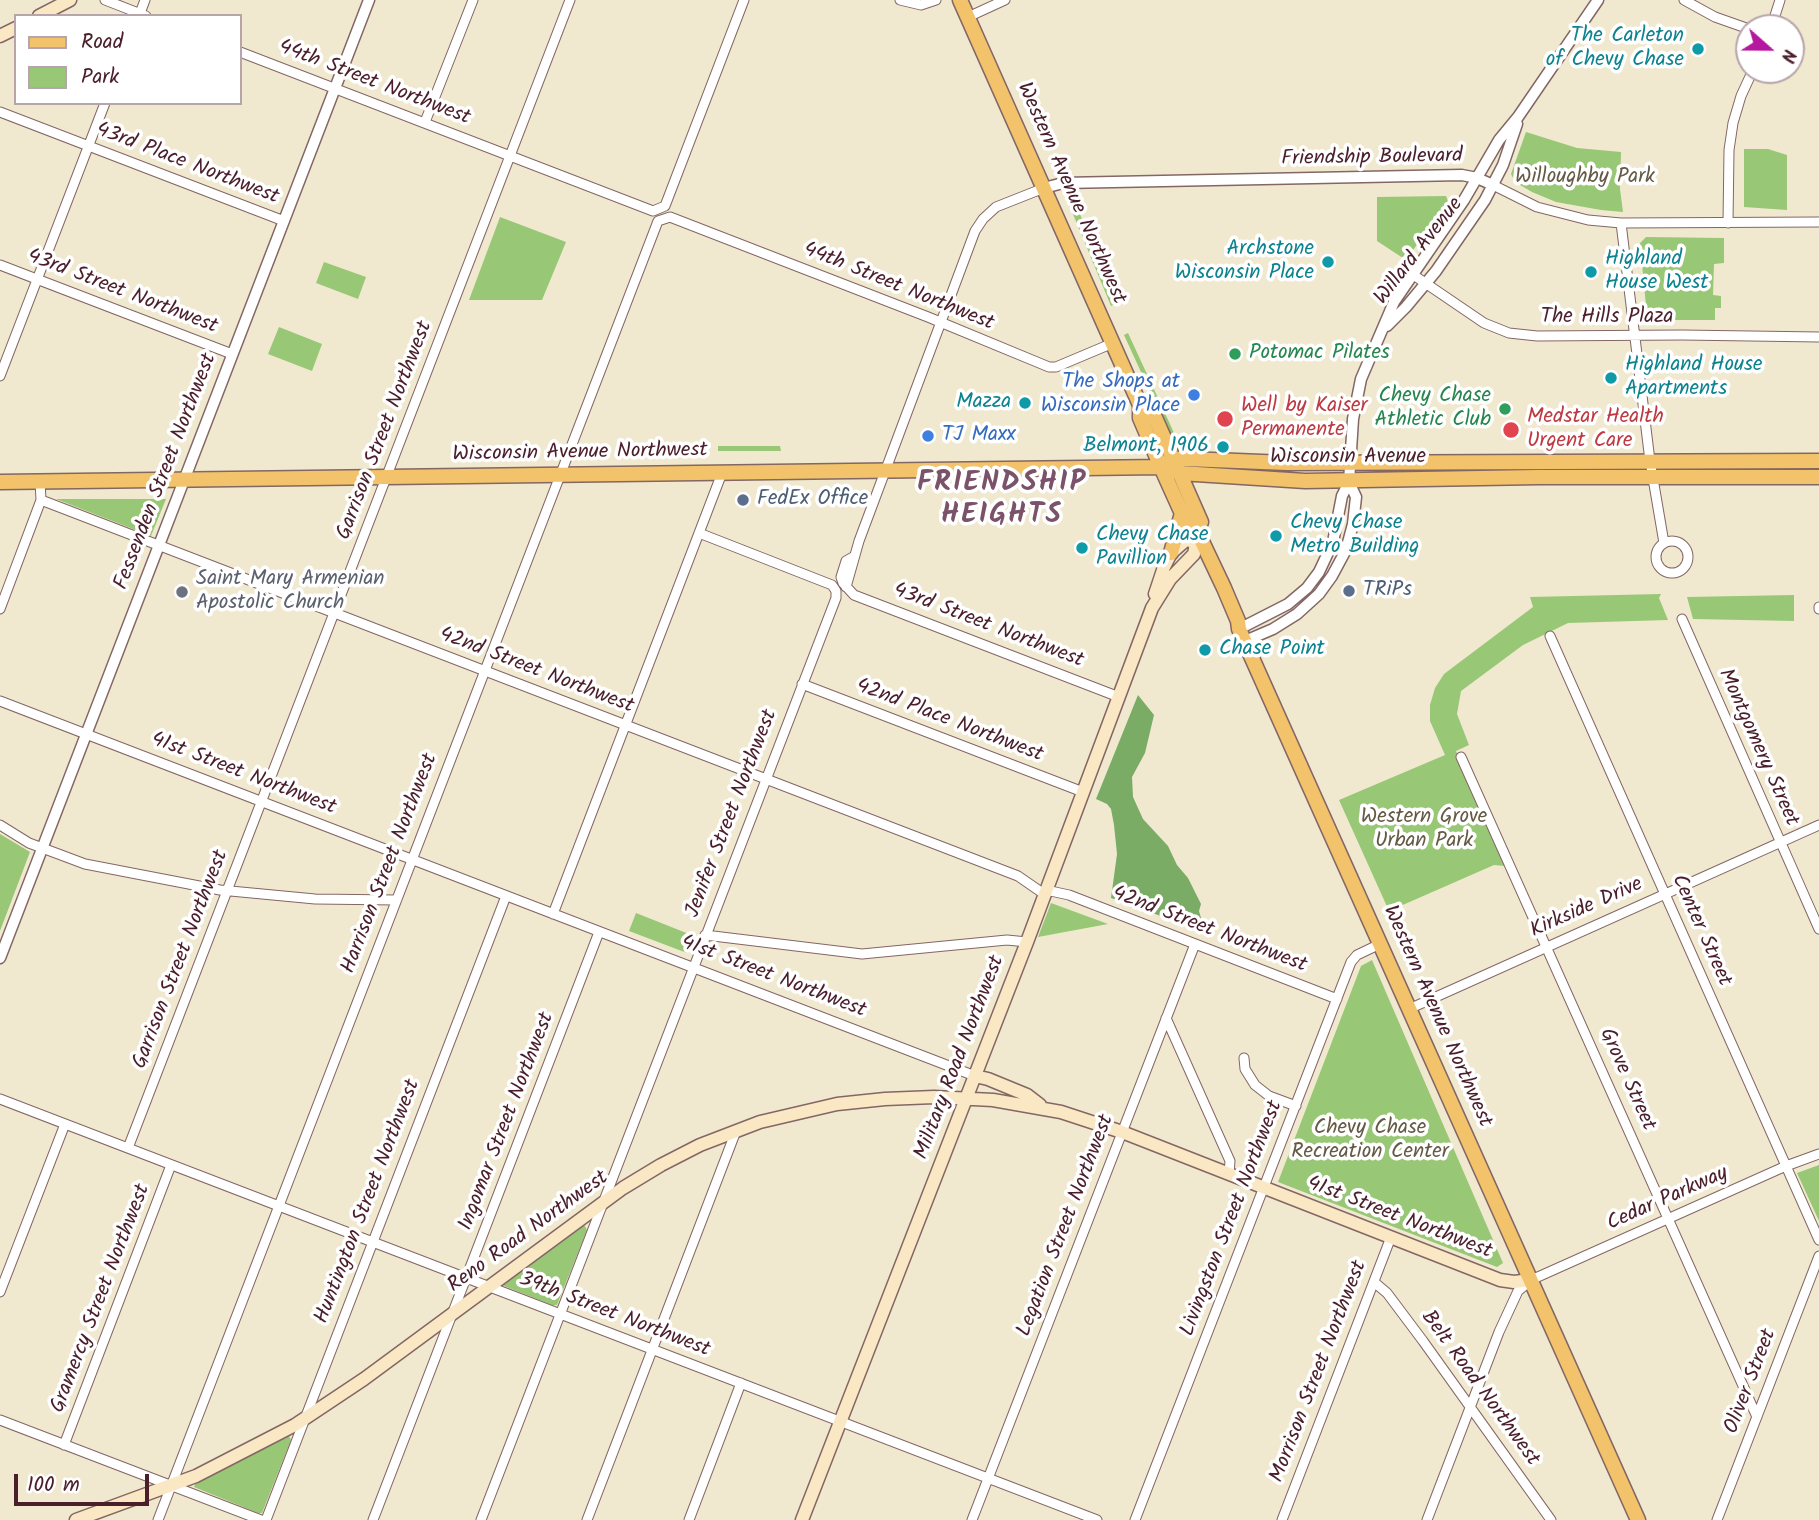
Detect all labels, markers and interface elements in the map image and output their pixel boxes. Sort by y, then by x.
legend [14,14,242,105]
north arrow [1735,14,1805,84]
place label: The Carleton of Chevy Chase [1546,24,1684,74]
text: Road [81,26,123,59]
street label: 44th Street Northwest [275,36,473,132]
marker: The Carleton of Chevy Chase [1690,41,1706,57]
text: N [1772,45,1804,67]
text: Park [81,61,119,94]
street label: Western Avenue Northwest [1010,79,1130,309]
street label: 43rd Place Northwest [92,119,282,211]
street label: Friendship Boulevard [1281,145,1463,173]
park label: Willoughby Park [1515,165,1655,191]
street label: Willard Avenue [1370,193,1470,311]
place label: Archstone Wisconsin Place [1175,237,1314,287]
street label: 44th Street Northwest [799,238,997,338]
street label: 43rd Street Northwest [23,245,221,341]
place label: Highland House West [1605,247,1708,297]
marker: Archstone Wisconsin Place [1320,254,1336,270]
marker: Highland House West [1583,264,1599,280]
street label: The Hills Plaza [1541,305,1673,331]
street label: Garrison Street Northwest [333,318,439,544]
place label: Potomac Pilates [1249,341,1390,367]
marker: Potomac Pilates [1227,346,1243,362]
street label: Fessenden Street Northwest [110,350,224,594]
place label: Highland House Apartments [1625,353,1762,403]
place label: The Shops at Wisconsin Place [1041,370,1180,420]
marker: Highland House Apartments [1603,370,1619,386]
place label: Chevy Chase Athletic Club [1375,384,1491,434]
marker: The Shops at Wisconsin Place [1186,387,1202,403]
place label: Mazza [956,390,1011,416]
place label: Well by Kaiser Permanente [1241,394,1367,444]
marker: Mazza [1017,395,1033,411]
marker: Chevy Chase Athletic Club [1497,401,1513,417]
place label: Medstar Health Urgent Care [1527,405,1664,455]
marker: Well by Kaiser Permanente [1215,409,1235,429]
marker: Medstar Health Urgent Care [1501,420,1521,440]
place label: TJ Maxx [942,423,1016,449]
marker: TJ Maxx [920,428,936,444]
place label: Belmont, 1906 [1083,434,1209,460]
street label: Wisconsin Avenue Northwest [452,439,708,469]
marker: Belmont, 1906 [1215,439,1231,455]
street label: Wisconsin Avenue [1270,445,1426,471]
district label: FRIENDSHIP HEIGHTS [918,468,1086,534]
place label: FedEx Office [757,487,868,513]
marker: FedEx Office [735,492,751,508]
place label: Chevy Chase Metro Building [1290,511,1419,561]
place label: Chevy Chase Pavillion [1096,523,1208,573]
marker: Chevy Chase Metro Building [1268,528,1284,544]
marker: Chevy Chase Pavillion [1074,540,1090,556]
place label: Saint Mary Armenian Apostolic Church [196,567,384,617]
place label: TRiPs [1363,578,1412,604]
street label: 43rd Street Northwest [889,579,1087,675]
marker: TRiPs [1341,583,1357,599]
marker: Saint Mary Armenian Apostolic Church [174,584,190,600]
street label: 42nd Street Northwest [435,623,637,721]
place label: Chase Point [1219,637,1325,663]
marker: Chase Point [1197,642,1213,658]
street label: Montgomery Street [1711,665,1803,831]
street label: 42nd Place Northwest [852,675,1046,769]
street label: Jenifer Street Northwest [682,707,784,921]
street label: 41st Street Northwest [147,728,339,822]
street label: Harrison Street Northwest [337,751,445,977]
park label: Western Grove Urban Park [1361,805,1487,855]
street label: Garrison Street Northwest [129,847,235,1073]
street label: Center Street [1664,871,1736,991]
street label: Kirkside Drive [1527,873,1647,945]
street label: 42nd Street Northwest [1108,882,1310,980]
street label: Western Avenue Northwest [1376,902,1496,1132]
street label: 41st Street Northwest [677,931,869,1025]
street label: Military Road Northwest [911,953,1011,1163]
street label: Ingomar Street Northwest [455,1009,561,1235]
street label: Grove Street [1592,1025,1660,1135]
street label: Huntington Street Northwest [311,1076,427,1328]
street label: Livingston Street Northwest [1176,1098,1290,1340]
street label: Legation Street Northwest [1013,1112,1121,1340]
park label: Chevy Chase Recreation Center [1291,1116,1449,1166]
street label: Cedar Parkway [1604,1162,1732,1238]
street label: Reno Road Northwest [444,1166,614,1300]
street label: 41st Street Northwest [1303,1172,1495,1266]
street label: Gramercy Street Northwest [47,1181,157,1417]
street label: Morrison Street Northwest [1266,1258,1374,1486]
street label: 39th Street Northwest [515,1268,713,1364]
street label: Belt Road Northwest [1414,1306,1544,1472]
street label: Oliver Street [1721,1326,1783,1438]
scale bar [18,1460,152,1504]
text: 100 m [27,1469,80,1502]

